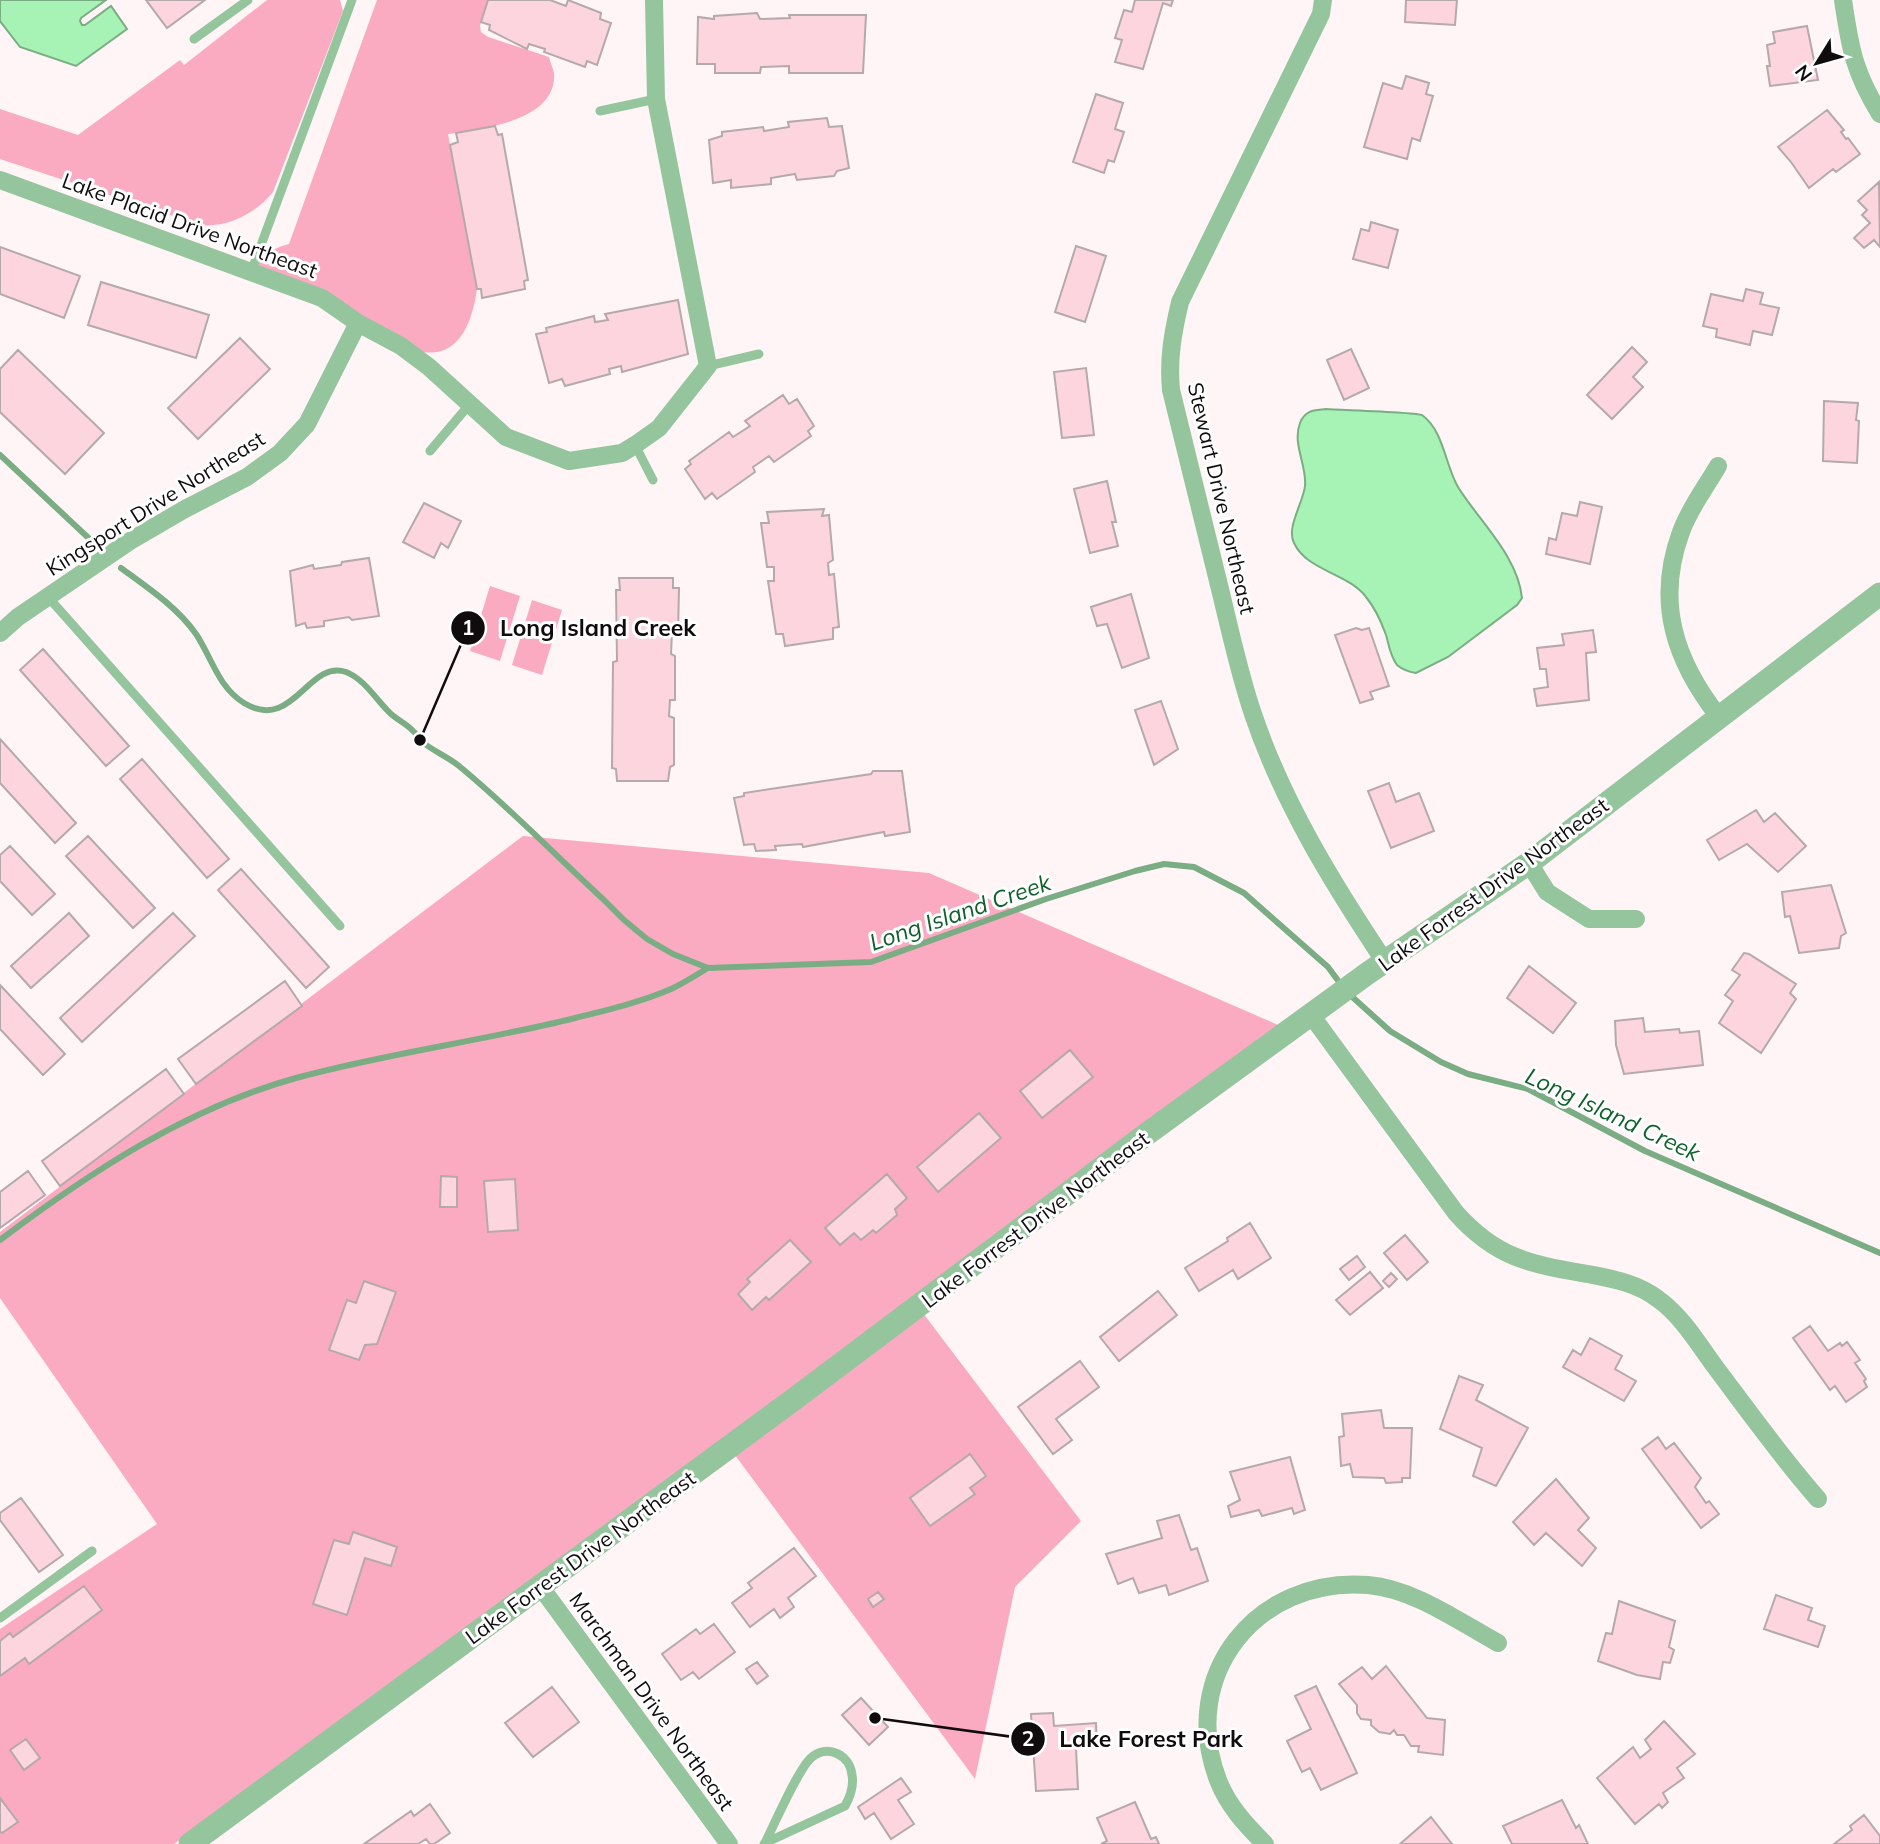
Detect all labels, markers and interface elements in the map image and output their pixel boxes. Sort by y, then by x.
north arrow [1782,28,1852,98]
text: N [1790,60,1817,86]
street label: Lake Placid Drive Northeast [59,167,321,283]
street label: Stewart Drive Northeast [1183,380,1261,616]
street label: Kingsport Drive Northeast [41,425,269,581]
callout: Long Island Creek [451,606,710,650]
text: Long Island Creek [500,613,697,642]
text: 1 [462,614,474,640]
street label: Lake Forrest Drive Northeast [1373,792,1613,976]
water label: Long Island Creek [866,867,1055,957]
water label: Long Island Creek [1521,1061,1706,1168]
street label: Lake Forrest Drive Northeast [916,1125,1154,1313]
street label: Lake Forrest Drive Northeast [460,1465,700,1649]
street label: Marchman Drive Northeast [564,1587,740,1815]
callout: Lake Forest Park [1011,1717,1257,1761]
text: Lake Forest Park [1059,1724,1244,1753]
text: 2 [1022,1725,1034,1751]

